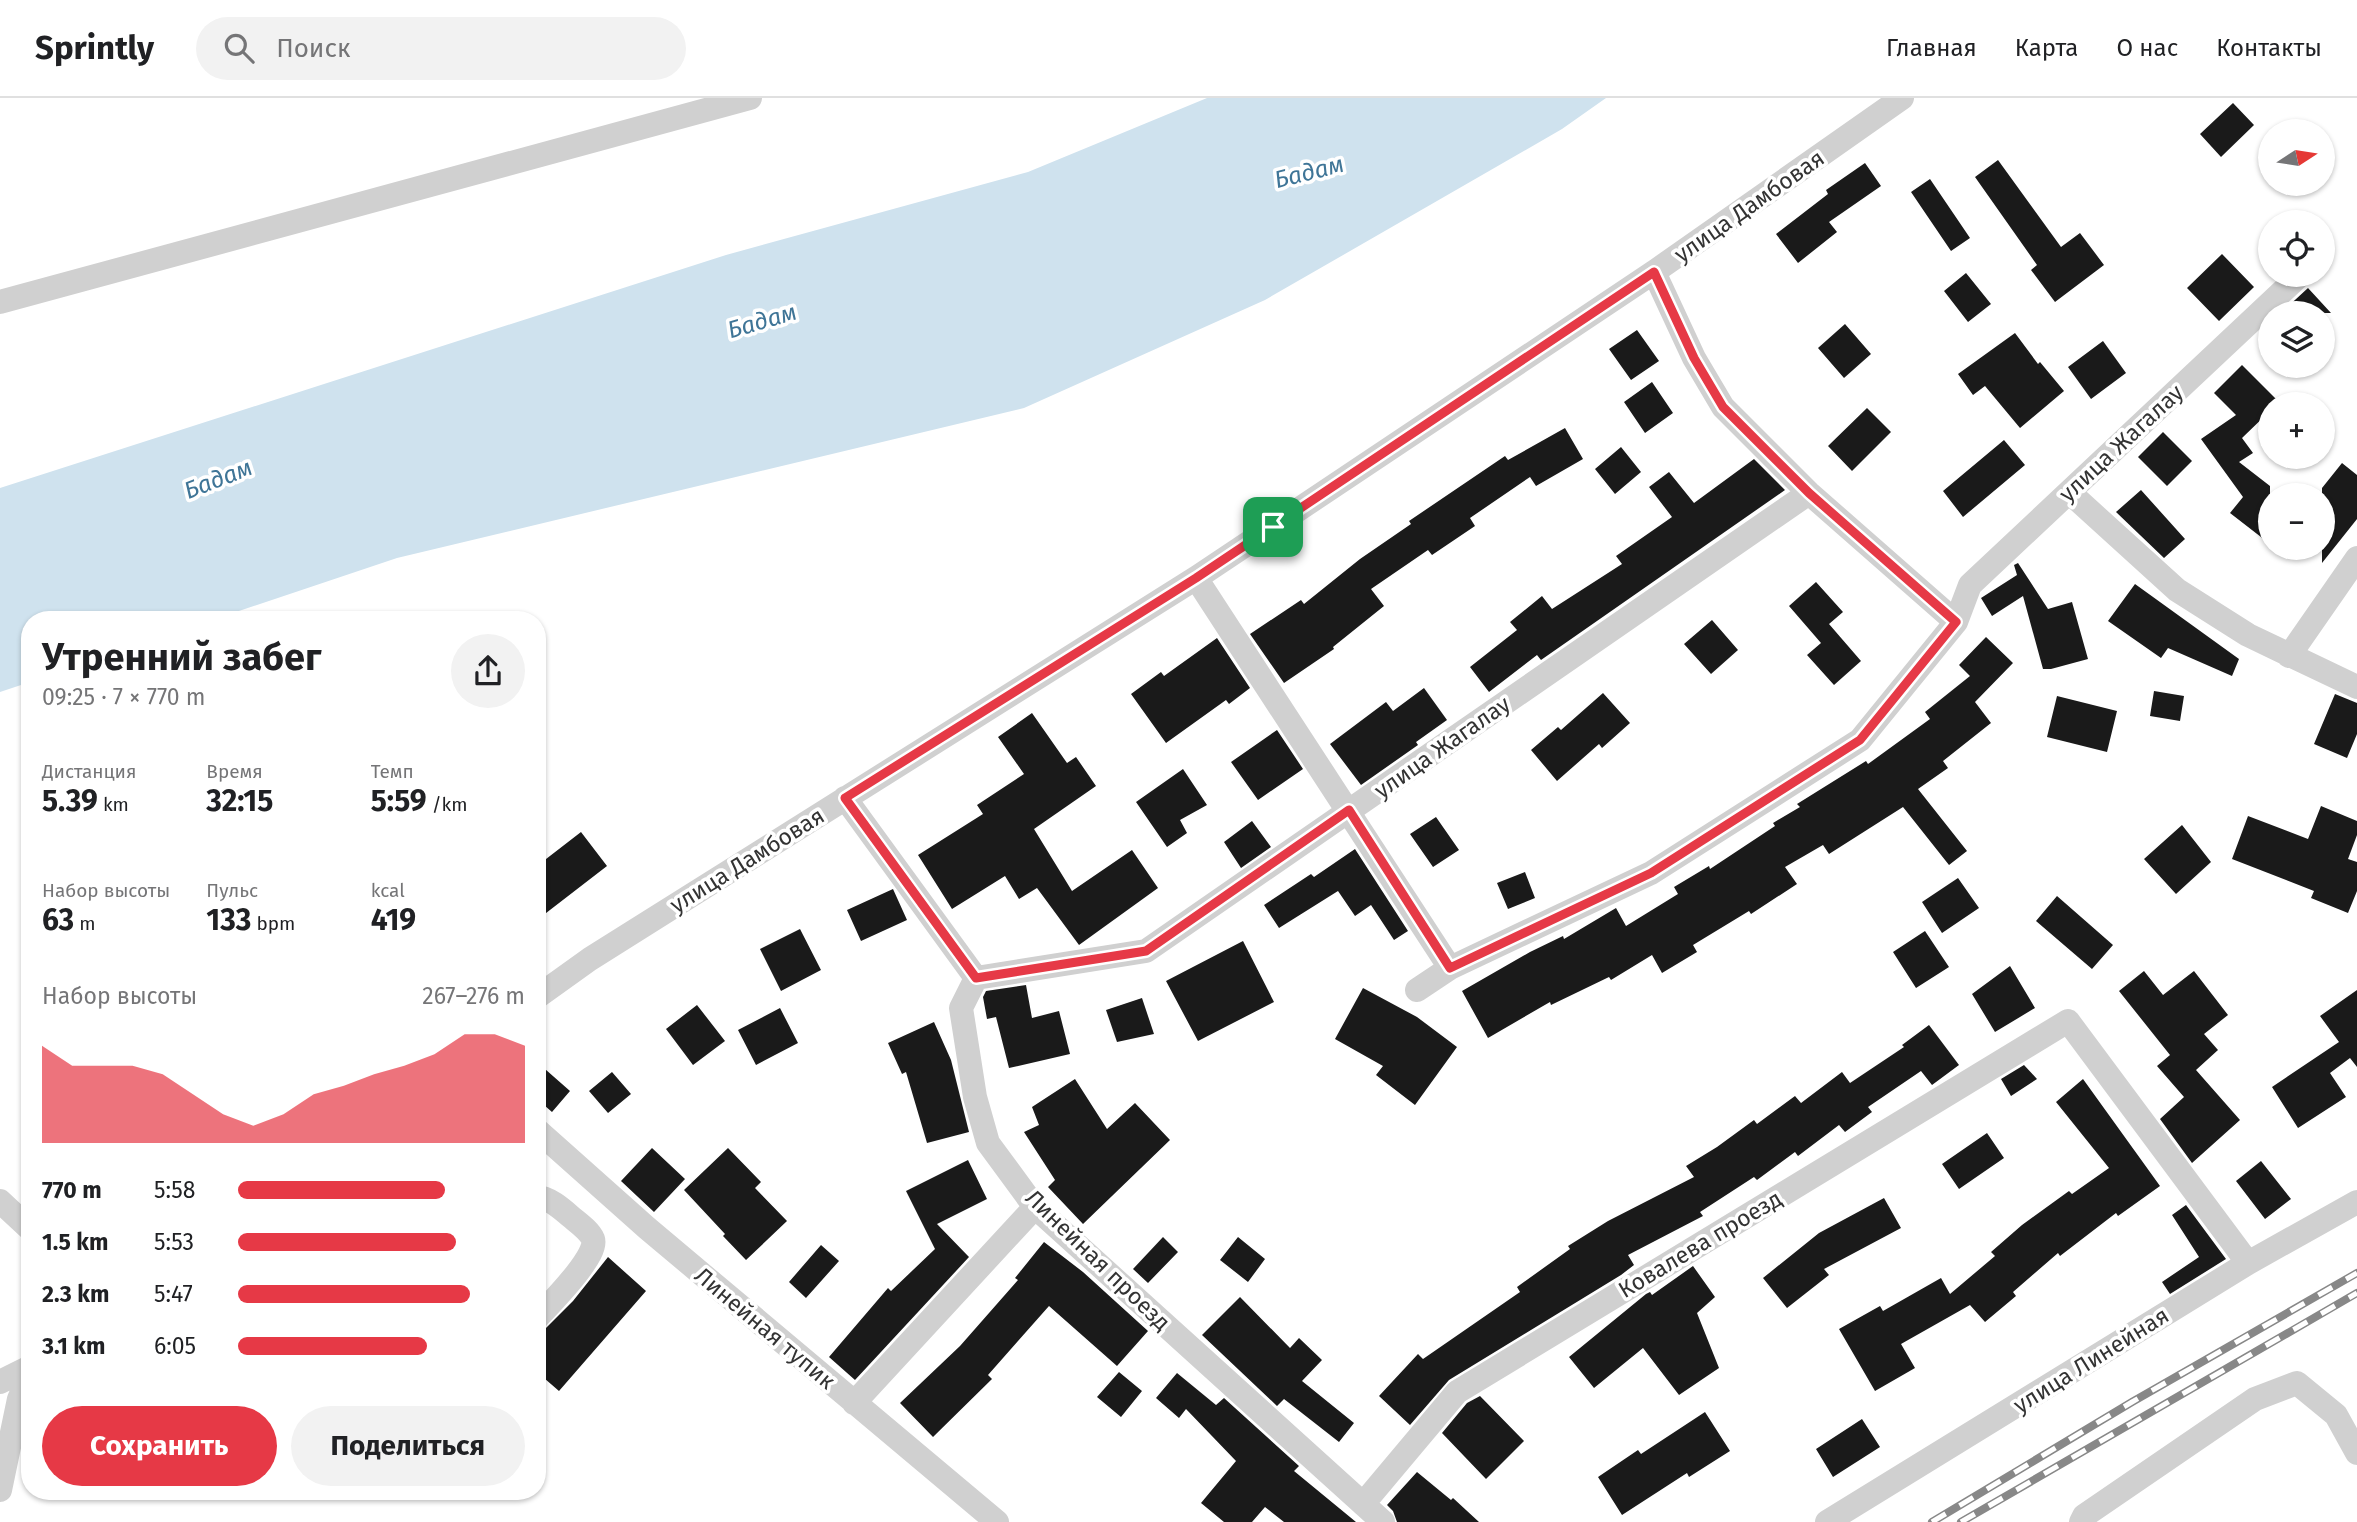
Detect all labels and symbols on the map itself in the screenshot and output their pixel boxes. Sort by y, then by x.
north arrow [2258,119,2334,196]
street label: улица Дамбовая [1669,144,1829,268]
water label: Бадам [1271,150,1347,194]
water label: Бадам [724,298,800,344]
street label: улица Жагалау [2053,378,2189,508]
water label: Бадам [180,453,256,505]
pin [1243,497,1303,557]
street label: улица Жагалау [1369,689,1516,804]
street label: улица Дамбовая [665,801,829,919]
street label: Линейная проезд [1020,1184,1176,1336]
street label: Ковалева проезд [1613,1184,1787,1304]
street label: Линейная тупик [689,1261,841,1395]
street label: улица Линейная [2008,1301,2174,1419]

